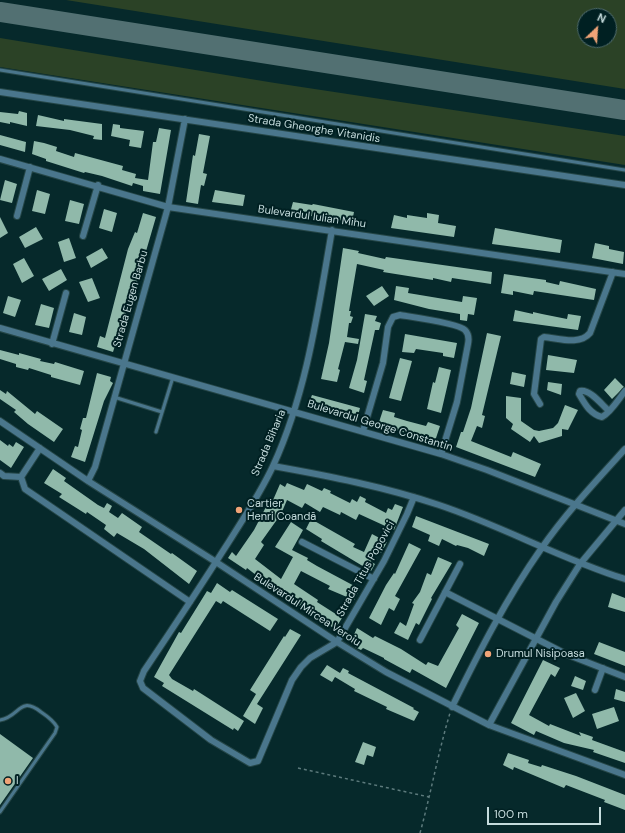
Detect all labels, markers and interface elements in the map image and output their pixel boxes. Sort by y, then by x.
north arrow [577,8,617,48]
text: N [595,10,608,26]
street label: Strada Gheorghe Vitanidis [247,112,381,146]
street label: Bulevardul Iulian Mihu [257,203,367,231]
street label: Strada Eugen Barbu [111,249,151,349]
street label: Bulevardul George Constantin [306,398,454,454]
street label: Strada Biharia [249,408,289,478]
place label: Cartier Henri Coandă [247,497,316,523]
marker: Cartier Henri Coandă [234,505,244,515]
street label: Strada Titus Popovici [334,519,398,619]
street label: Bulevardul Mircea Veroiu [251,570,363,650]
place label: Drumul Nisipoasa [496,647,585,661]
marker: Drumul Nisipoasa [483,649,493,659]
place label: I [16,774,19,788]
marker: I [3,776,13,786]
scale bar [489,799,603,825]
text: 100 m [494,806,528,822]

